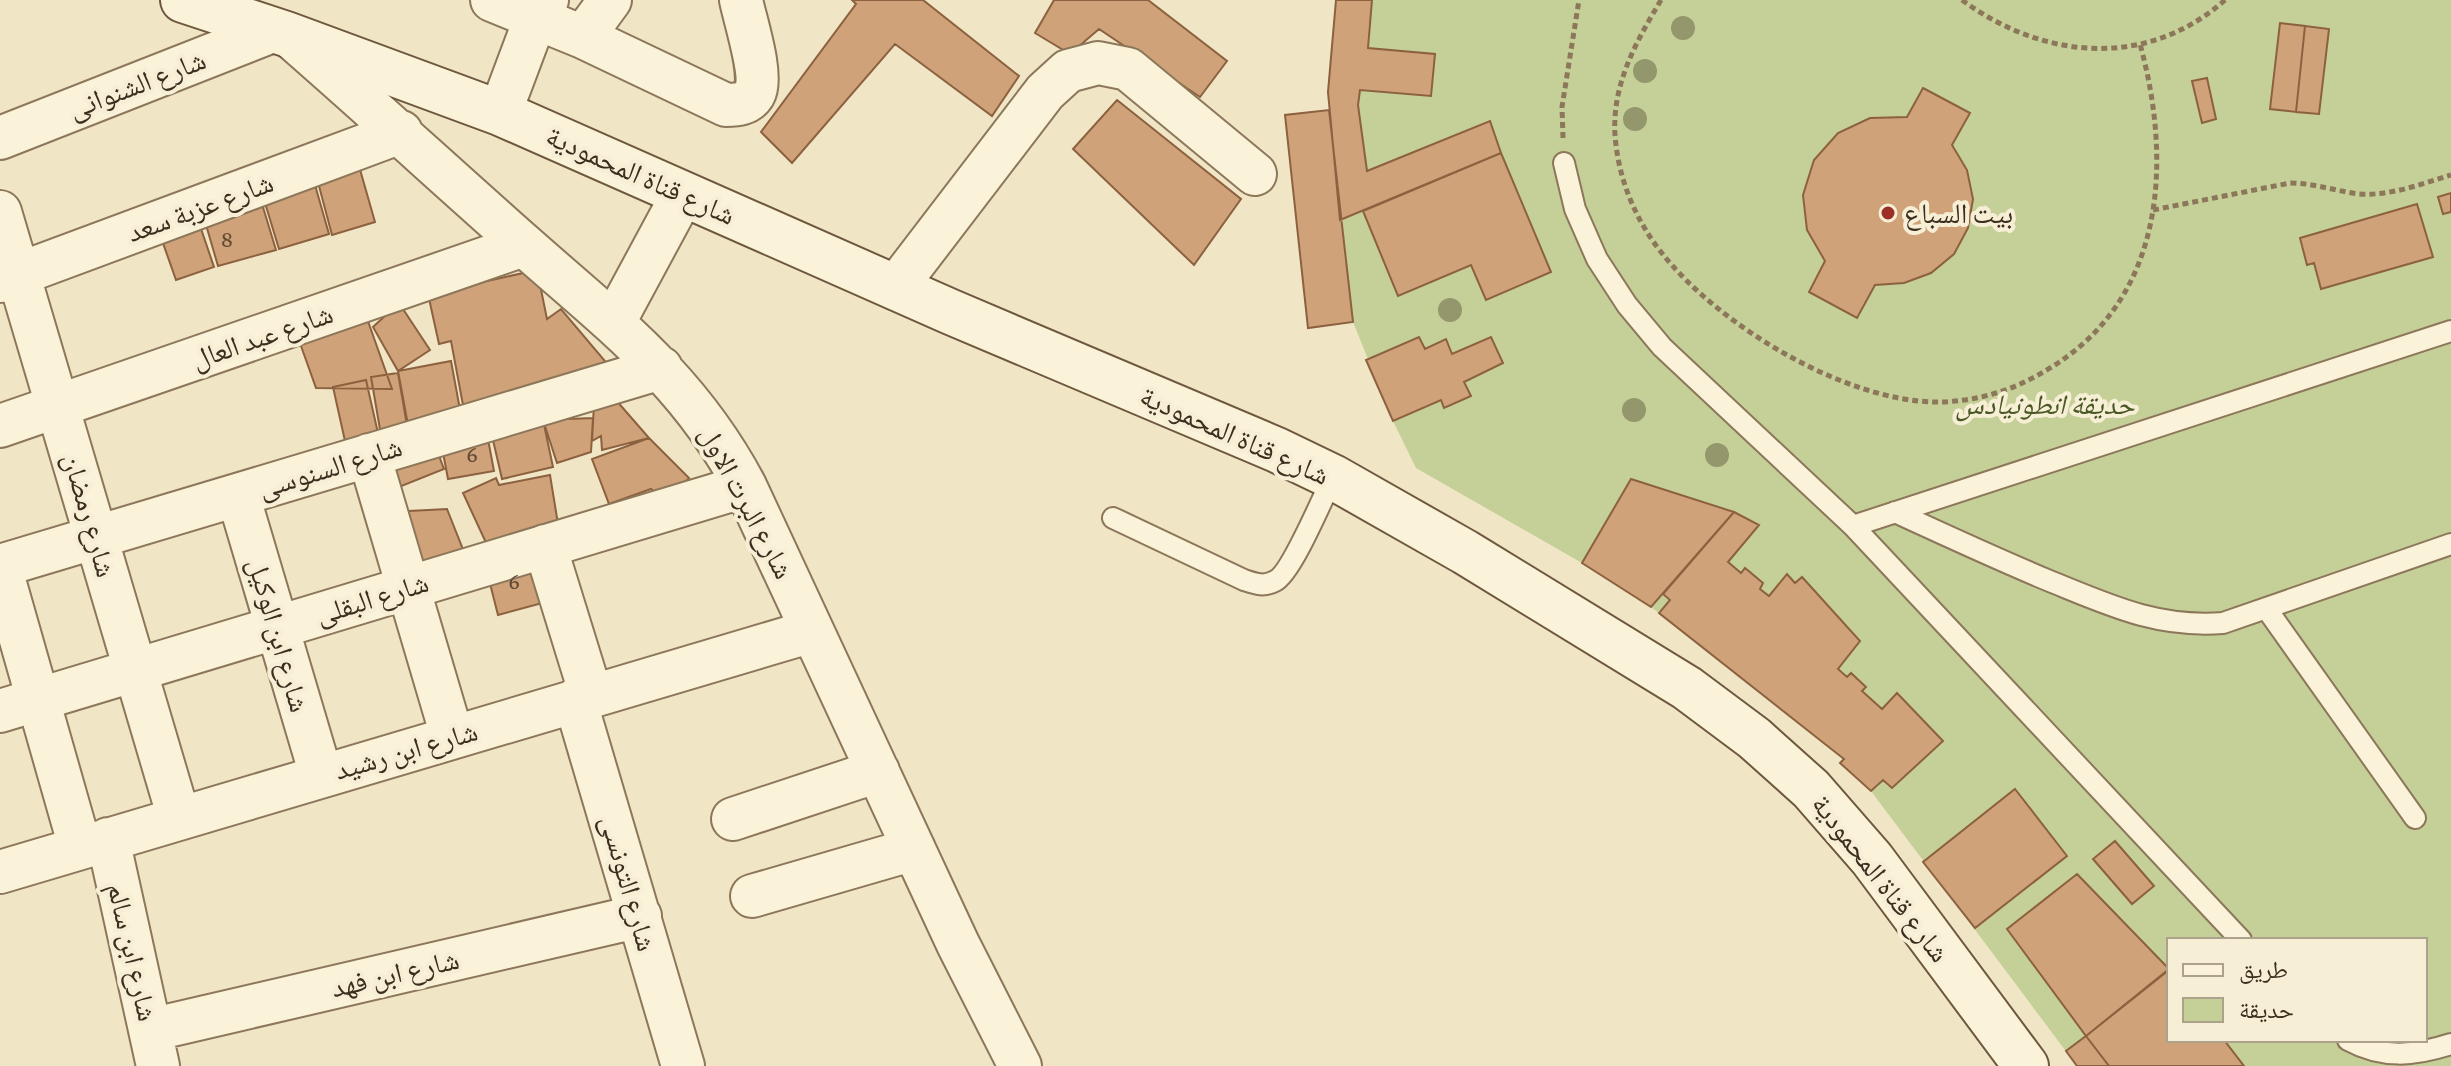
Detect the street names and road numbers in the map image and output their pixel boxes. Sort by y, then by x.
street label: شارع الشنوانى [64,44,211,127]
street label: شارع قناة المحمودية [541,120,740,233]
street label: شارع عزبة سعد [123,167,278,250]
street label: شارع عبد العال [187,298,337,377]
street label: شارع قناة المحمودية [1135,380,1334,493]
street label: شارع البرت الاول [692,421,800,585]
street label: شارع السنوسى [255,431,406,506]
street label: شارع رمضان [55,450,122,581]
street label: شارع ابن الوكيل [240,555,315,716]
street label: شارع البقلى [312,567,433,632]
street label: شارع ابن رشيد [331,715,482,788]
street label: شارع قناة المحمودية [1804,789,1955,969]
street label: شارع التونسى [592,812,663,955]
street label: شارع ابن سالم [99,880,163,1025]
street label: شارع ابن فهد [328,944,462,1005]

